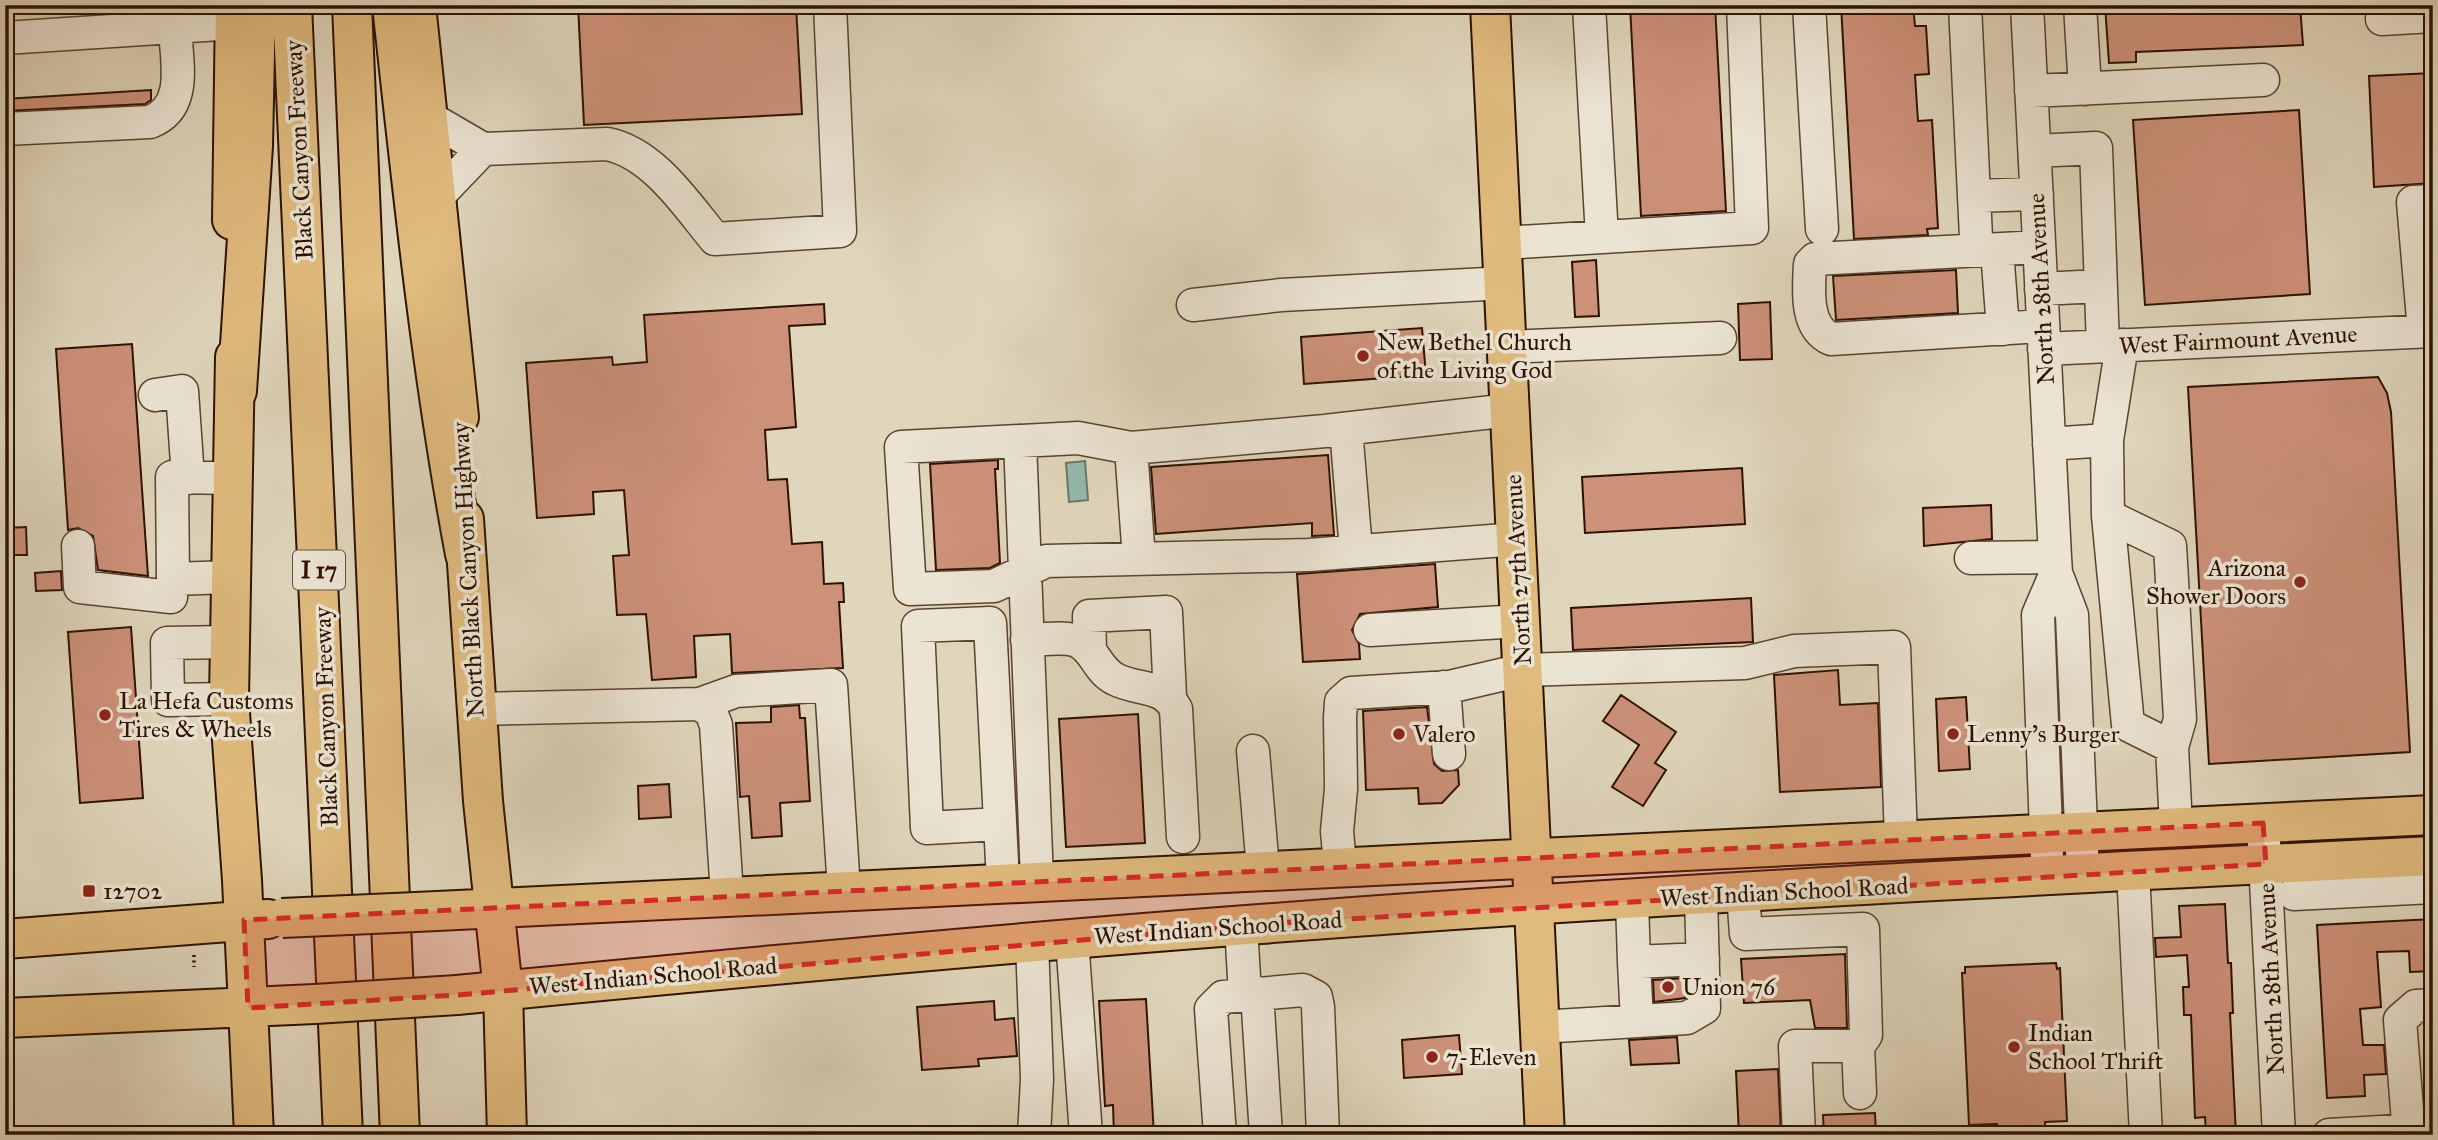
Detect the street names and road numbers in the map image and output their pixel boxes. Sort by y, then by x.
street label: Black Canyon Freeway [278,39,320,261]
street label: North 28th Avenue [2021,192,2061,386]
street label: West Fairmount Avenue [2118,319,2358,361]
street label: North Black Canyon Highway [445,421,491,719]
street label: North 27th Avenue [1498,474,1538,666]
road number: I 17 [293,550,345,590]
street label: Black Canyon Freeway [307,606,345,828]
street label: West Indian School Road [1659,871,1909,913]
street label: North 28th Avenue [2251,882,2291,1076]
street label: West Indian School Road [1093,904,1343,952]
street label: West Indian School Road [528,950,778,1002]

